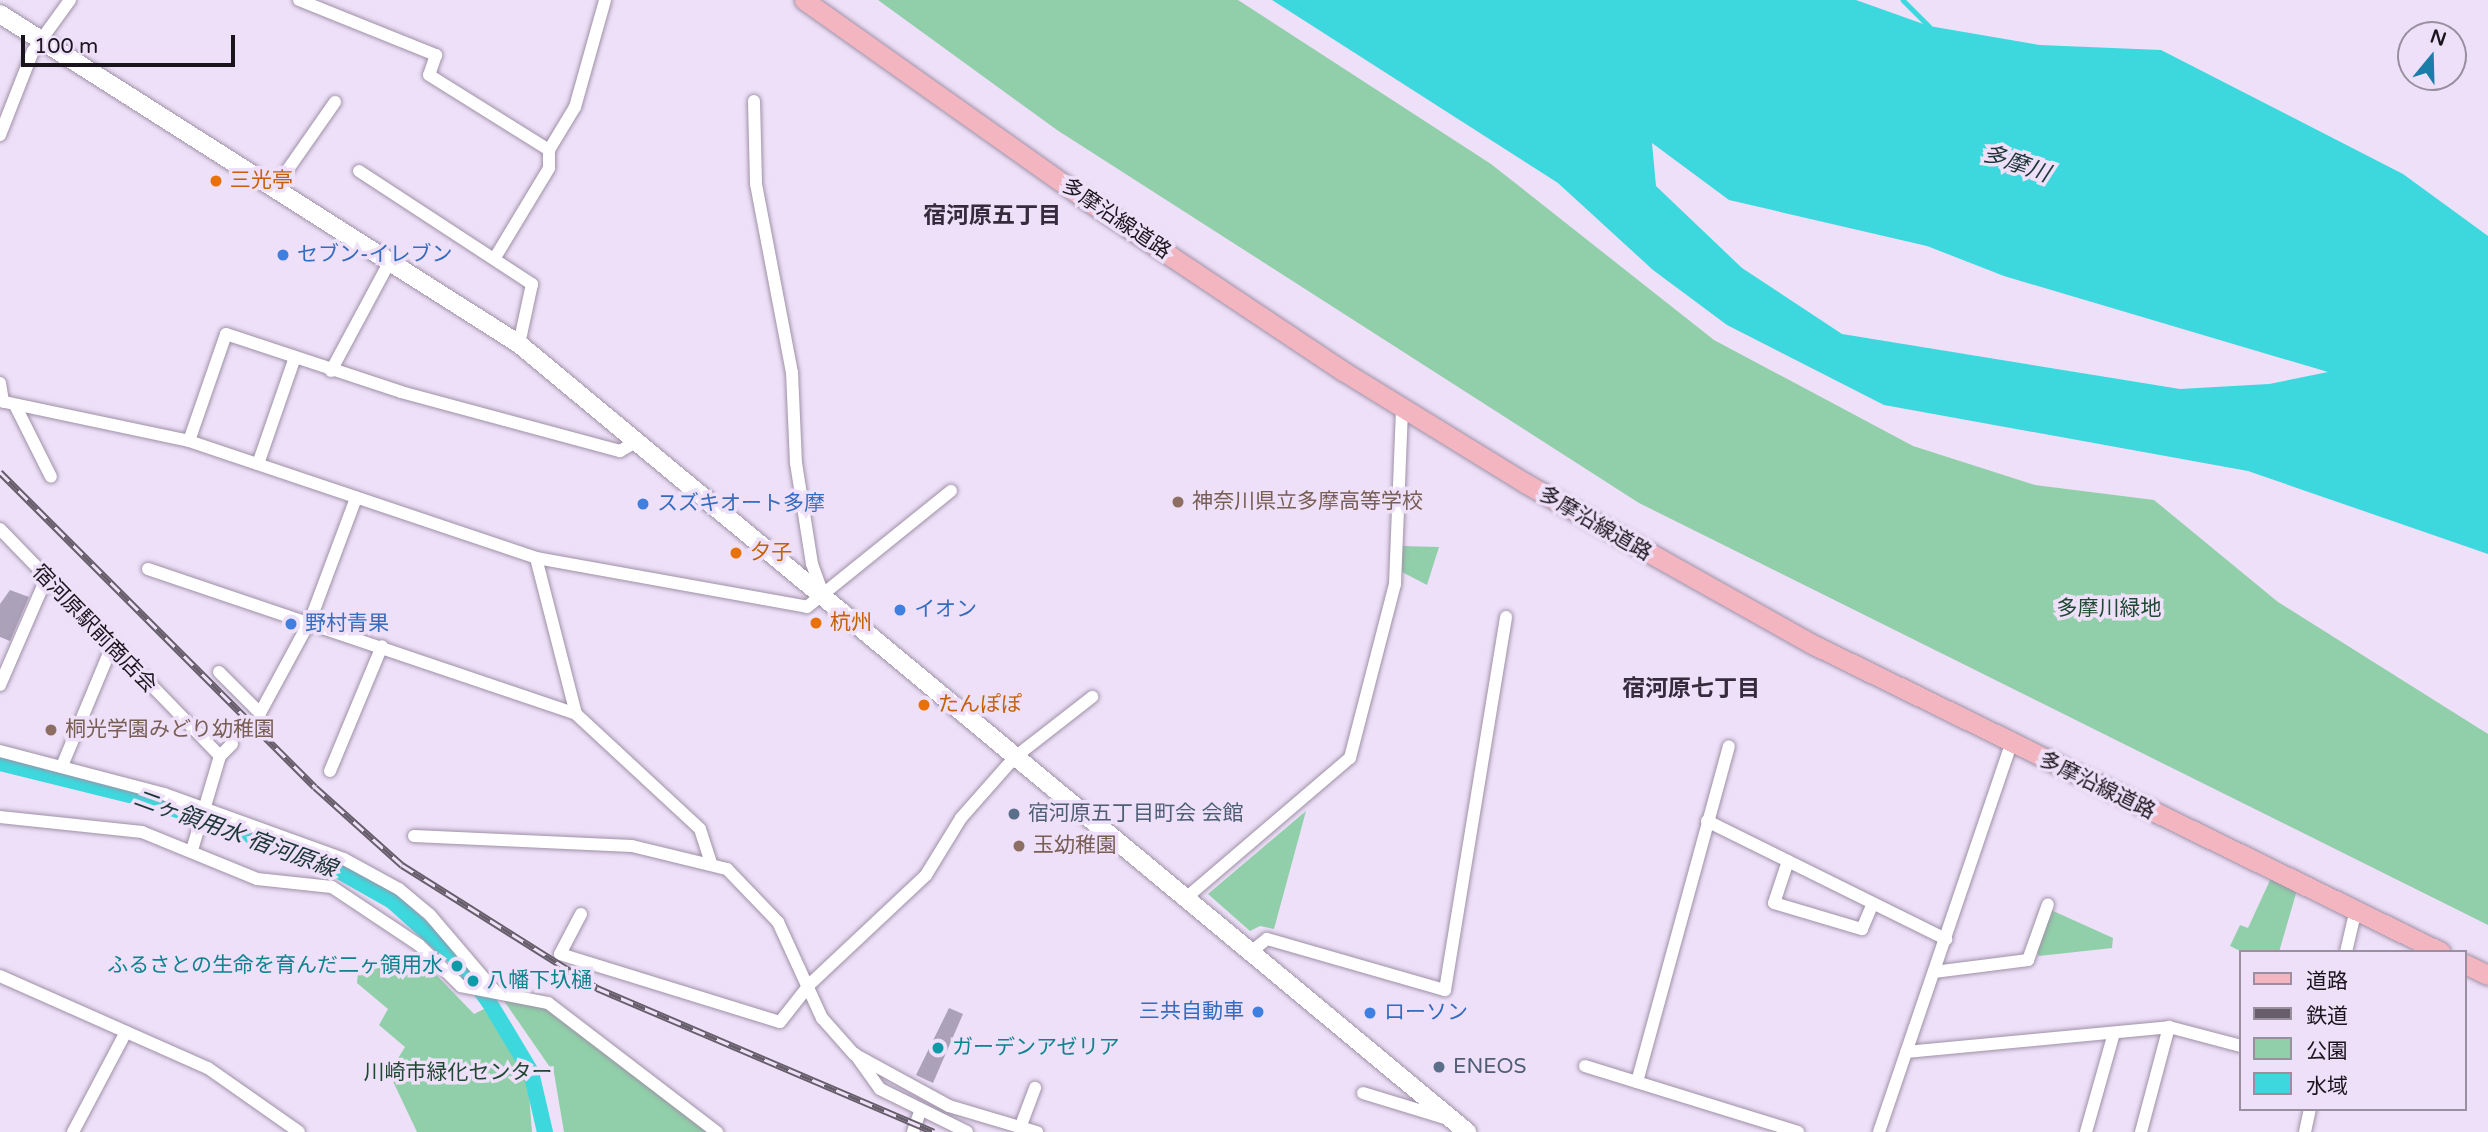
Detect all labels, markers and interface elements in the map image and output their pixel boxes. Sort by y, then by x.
scale bar [24,21,238,65]
north arrow [2397,21,2467,91]
text: N [2427,25,2449,51]
text: 100 m [34,34,98,59]
water label: 多摩川 [1979,140,2053,188]
place label: 三光亭 [230,168,293,194]
marker: 三光亭 [208,173,224,189]
street label: 多摩沿線道路 [1057,173,1175,265]
district label: 宿河原五丁目 [923,202,1061,230]
place label: セブン-イレブン [297,242,453,268]
marker: セブン-イレブン [275,247,291,263]
street label: 多摩沿線道路 [1534,482,1656,566]
place label: 神奈川県立多摩高等学校 [1192,489,1423,515]
place label: スズキオート多摩 [657,491,825,517]
marker: 神奈川県立多摩高等学校 [1170,494,1186,510]
marker: スズキオート多摩 [635,496,651,512]
place label: 夕子 [750,540,792,566]
marker: 夕子 [728,545,744,561]
street label: 宿河原駅前商店会 [27,560,161,698]
park label: 多摩川緑地 [2057,596,2161,622]
place label: イオン [914,597,977,623]
marker: イオン [892,602,908,618]
place label: 杭州 [830,610,872,636]
place label: 野村青果 [305,611,389,637]
marker: 杭州 [808,615,824,631]
marker: 野村青果 [283,616,299,632]
district label: 宿河原七丁目 [1622,675,1760,703]
place label: たんぽぽ [938,692,1022,718]
marker: たんぽぽ [916,697,932,713]
place label: 桐光学園みどり幼稚園 [65,717,275,743]
marker: 桐光学園みどり幼稚園 [43,722,59,738]
street label: 多摩沿線道路 [2035,747,2159,825]
water label: 二ヶ領用水 宿河原線 [130,785,340,883]
place label: 宿河原五丁目町会 会館 [1028,801,1243,827]
marker: 宿河原五丁目町会 会館 [1006,806,1022,822]
place label: 玉幼稚園 [1033,833,1117,859]
marker: 玉幼稚園 [1011,838,1027,854]
legend [2240,950,2467,1111]
place label: ふるさとの生命を育んだ二ヶ領用水 [107,953,443,979]
marker: ふるさとの生命を育んだ二ヶ領用水 [449,958,465,974]
place label: 八幡下圦樋 [487,968,592,994]
text: 道路 [2306,969,2348,994]
marker: 八幡下圦樋 [465,973,481,989]
place label: 三共自動車 [1139,999,1244,1025]
place label: ローソン [1384,1000,1468,1026]
marker: 三共自動車 [1250,1004,1266,1020]
text: 鉄道 [2306,1004,2348,1029]
marker: ローソン [1362,1005,1378,1021]
place label: ガーデンアゼリア [952,1035,1120,1061]
text: 公園 [2306,1039,2348,1064]
marker: ガーデンアゼリア [930,1040,946,1056]
place label: ENEOS [1453,1054,1526,1080]
marker: ENEOS [1431,1059,1447,1075]
park label: 川崎市緑化センター [364,1060,552,1086]
text: 水域 [2306,1074,2348,1099]

